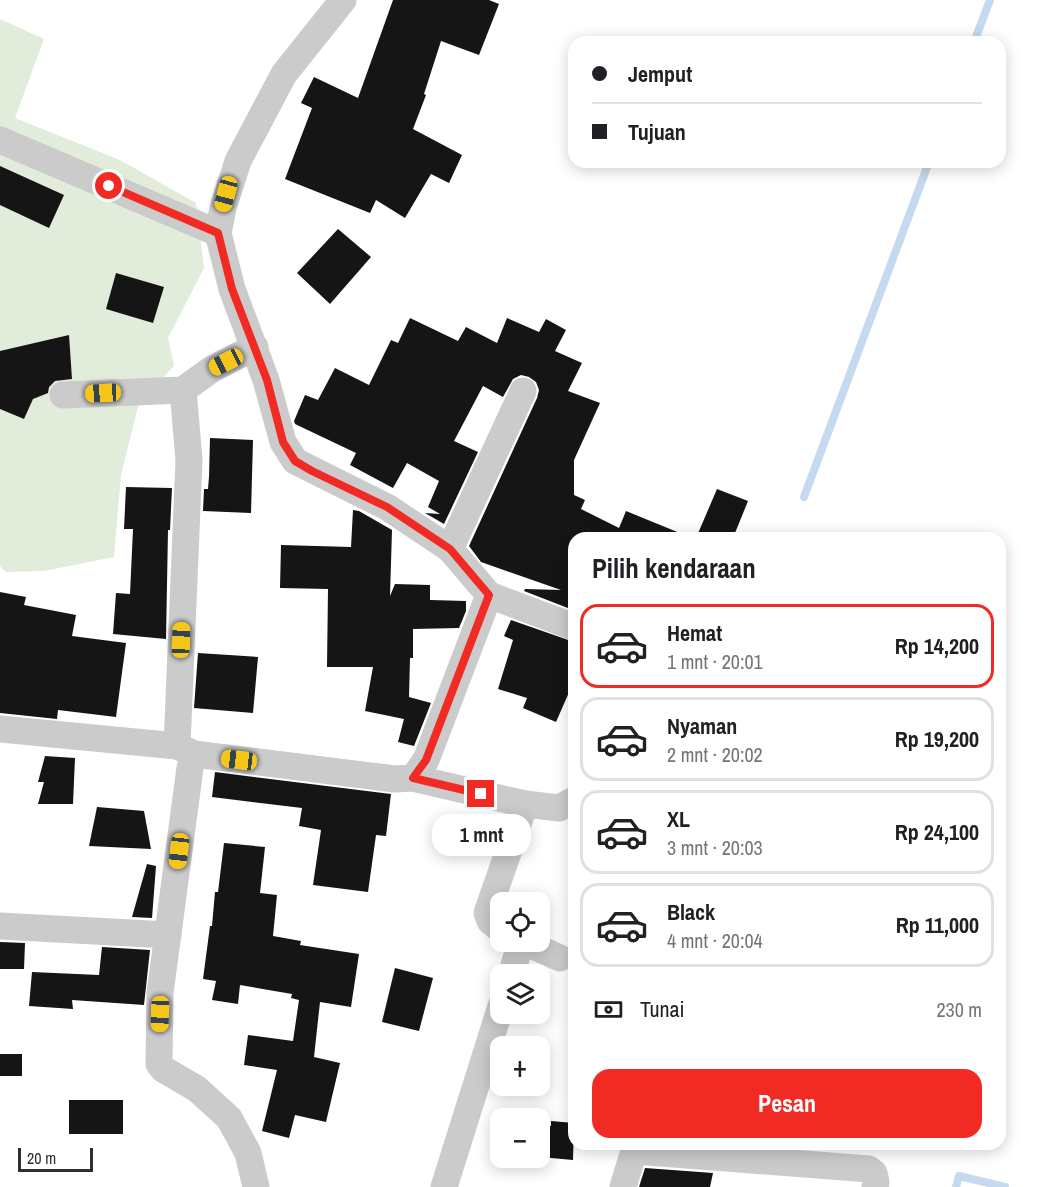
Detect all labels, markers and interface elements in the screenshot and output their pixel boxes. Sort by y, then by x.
text: Jemput [628,59,692,89]
text: Tujuan [628,117,686,147]
route start [95,172,122,199]
car [213,174,239,214]
car [206,346,246,378]
car [85,383,121,403]
text: Pilih kendaraan [592,550,756,586]
text: Hemat [667,618,722,648]
icon: car [595,619,649,673]
car [171,622,191,658]
text: Rp 14,200 [895,631,979,661]
text: 1 mnt · 20:01 [667,648,763,675]
text: Nyaman [667,711,737,741]
icon: car [595,712,649,766]
text: Rp 19,200 [895,724,979,754]
text: 2 mnt · 20:02 [667,741,763,768]
car [220,749,258,771]
route end [467,780,494,807]
text: XL [667,804,690,834]
icon: car [595,805,649,859]
callout: 1 mnt [432,815,530,857]
text: Rp 24,100 [895,817,979,847]
text: 1 mnt [460,821,503,848]
car [168,832,190,870]
text: 3 mnt · 20:03 [667,834,763,861]
map controls [490,892,550,1168]
button: locate [490,892,550,952]
text: Black [667,897,715,927]
icon: car [595,898,649,952]
text: Rp 11,000 [896,910,979,940]
text: 4 mnt · 20:04 [667,927,763,954]
button: layers [490,964,550,1024]
icon: cash [592,993,625,1026]
text: Tunai [640,994,685,1024]
car [150,996,170,1032]
text: 230 m [936,996,982,1023]
button: + [490,1036,550,1096]
button: Pesan [592,1069,982,1138]
button: − [490,1108,550,1168]
scale bar [18,1145,93,1172]
text: 20 m [27,1147,56,1169]

